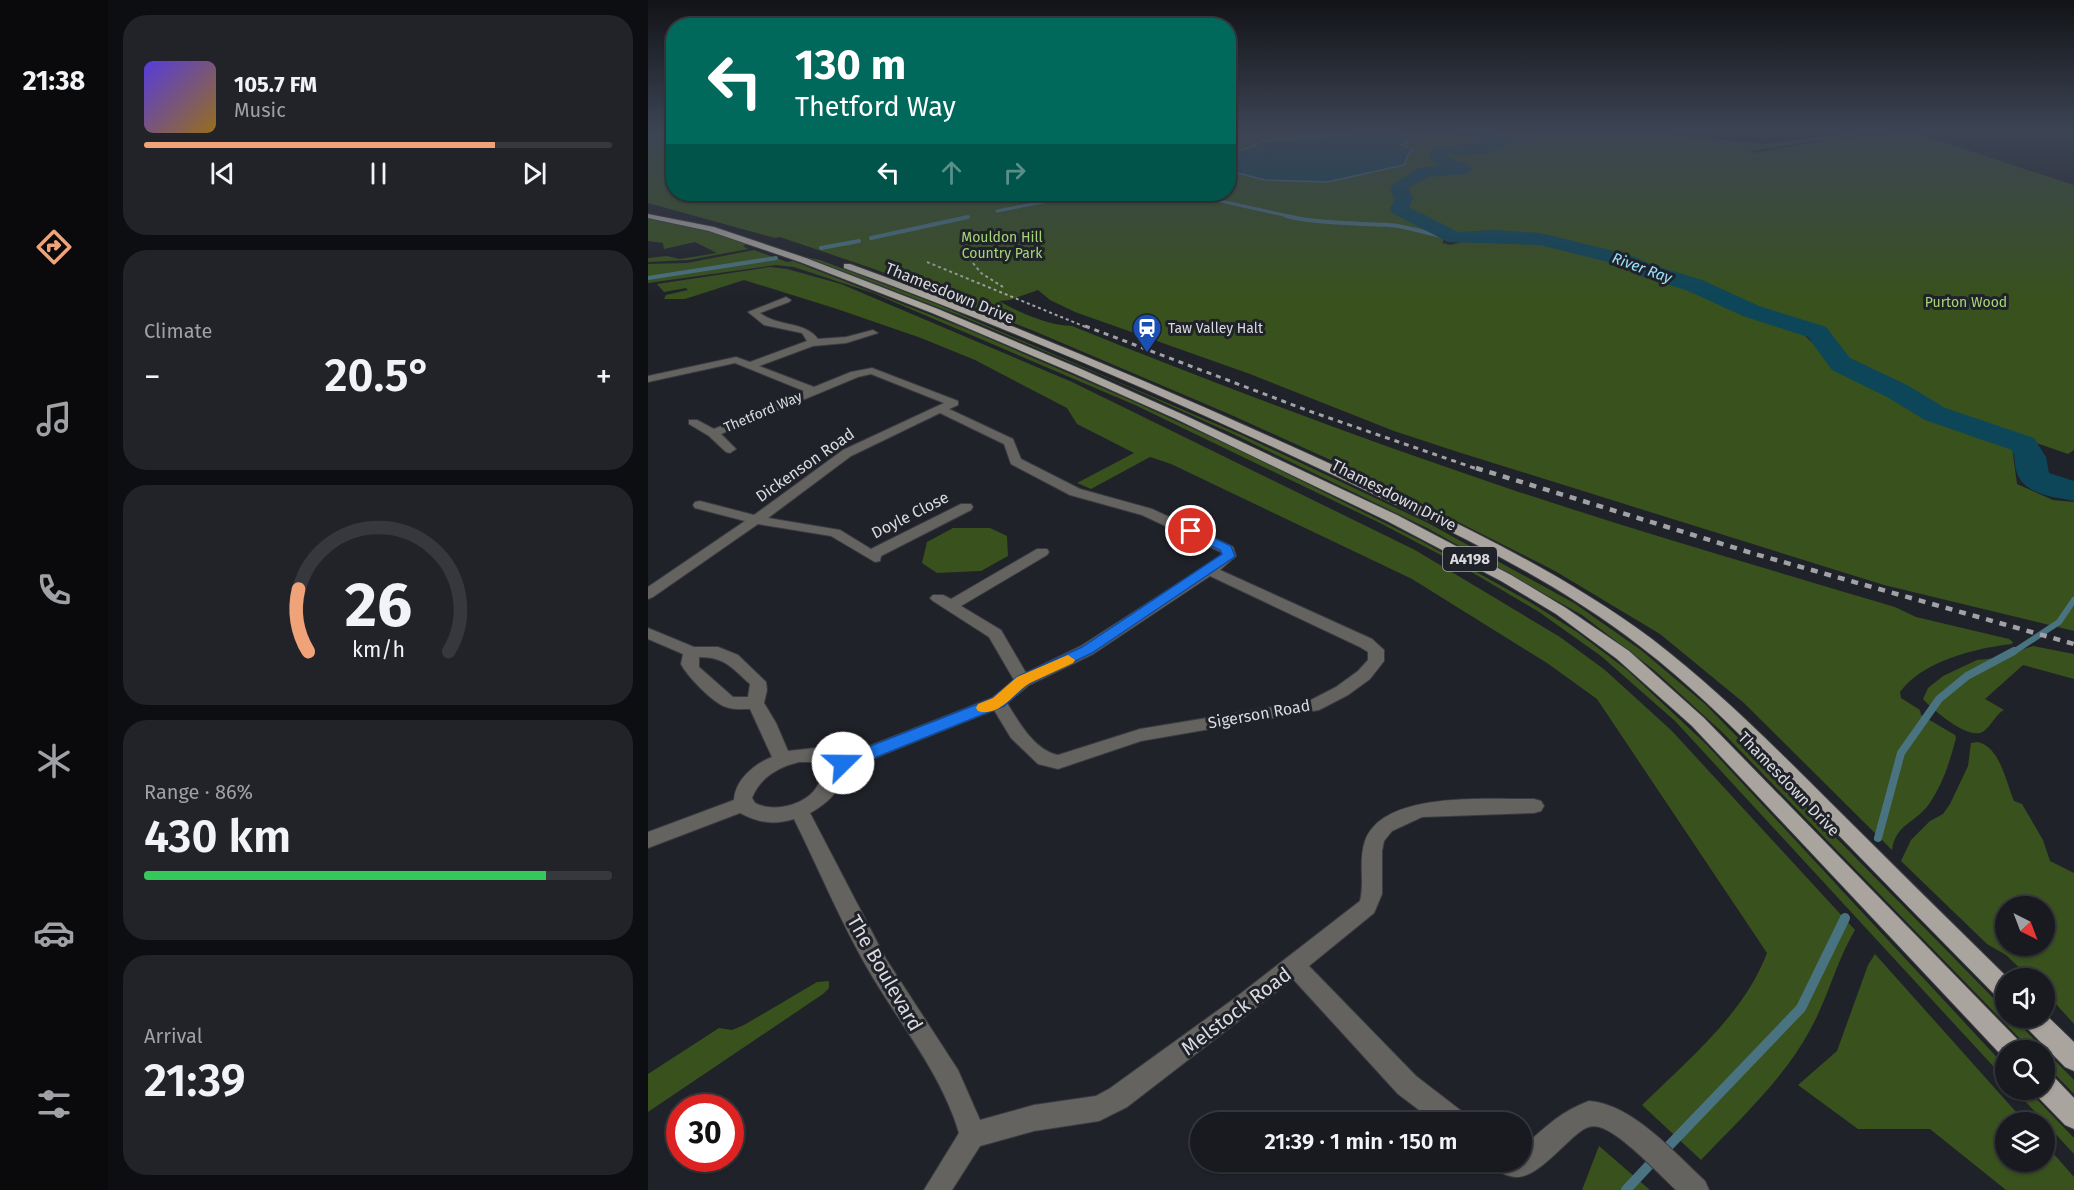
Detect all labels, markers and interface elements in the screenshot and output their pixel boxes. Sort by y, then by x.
text: 130 m [795,40,906,90]
icon: left [696,42,774,120]
text: 21:38 [23,65,85,97]
text: 105.7 FM [234,71,317,98]
text: Thetford Way [795,91,956,123]
text: Music [234,98,286,122]
icon: left [872,156,905,189]
icon: ahead [935,156,968,189]
icon: right [998,156,1031,189]
icon: previous [206,157,239,190]
icon: pause [362,157,395,190]
icon: next [518,157,551,190]
icon: directions [33,226,75,268]
park label: Mouldon Hill Country Park [961,229,1043,262]
water label: River Ray [1610,249,1675,287]
street label: Thamesdown Drive [883,258,1017,328]
park label: Purton Wood [1925,294,2007,311]
station icon: Taw Valley Halt [1131,312,1163,354]
text: Climate [144,319,212,343]
place label: Taw Valley Halt [1168,320,1264,337]
text: 20.5° [324,349,432,403]
text: − [144,357,161,397]
text: + [596,357,612,397]
street label: Thetford Way [721,388,805,436]
icon: music [33,398,75,440]
street label: Dickenson Road [752,424,858,506]
street label: Thamesdown Drive [1328,455,1460,535]
street label: Doyle Close [868,487,952,543]
pin [1165,505,1216,556]
icon: arrive [1174,514,1207,547]
road number: A4198 [1443,547,1497,571]
text: 26 [344,568,412,643]
icon: phone [33,569,75,611]
text: km/h [351,637,405,663]
street label: Sigerson Road [1206,696,1312,732]
street label: Thamesdown Drive [1734,728,1844,840]
position arrow [811,731,875,795]
icon: climate [33,740,75,782]
text: Range · 86% [144,780,253,804]
text: 430 km [144,810,291,864]
north arrow [1995,896,2055,956]
map controls [1995,896,2055,1172]
street label: The Boulevard [842,911,928,1035]
icon: car [33,912,75,954]
street label: Melstock Road [1176,962,1296,1060]
button: sound [1995,968,2055,1028]
text: Arrival [144,1024,203,1048]
button: search [1995,1040,2055,1100]
text: 21:39 [144,1054,245,1108]
icon: filters [33,1083,75,1125]
speed limit sign: 30 [666,1094,744,1172]
button: layers [1995,1112,2055,1172]
text: 21:39 · 1 min · 150 m [1264,1128,1458,1155]

